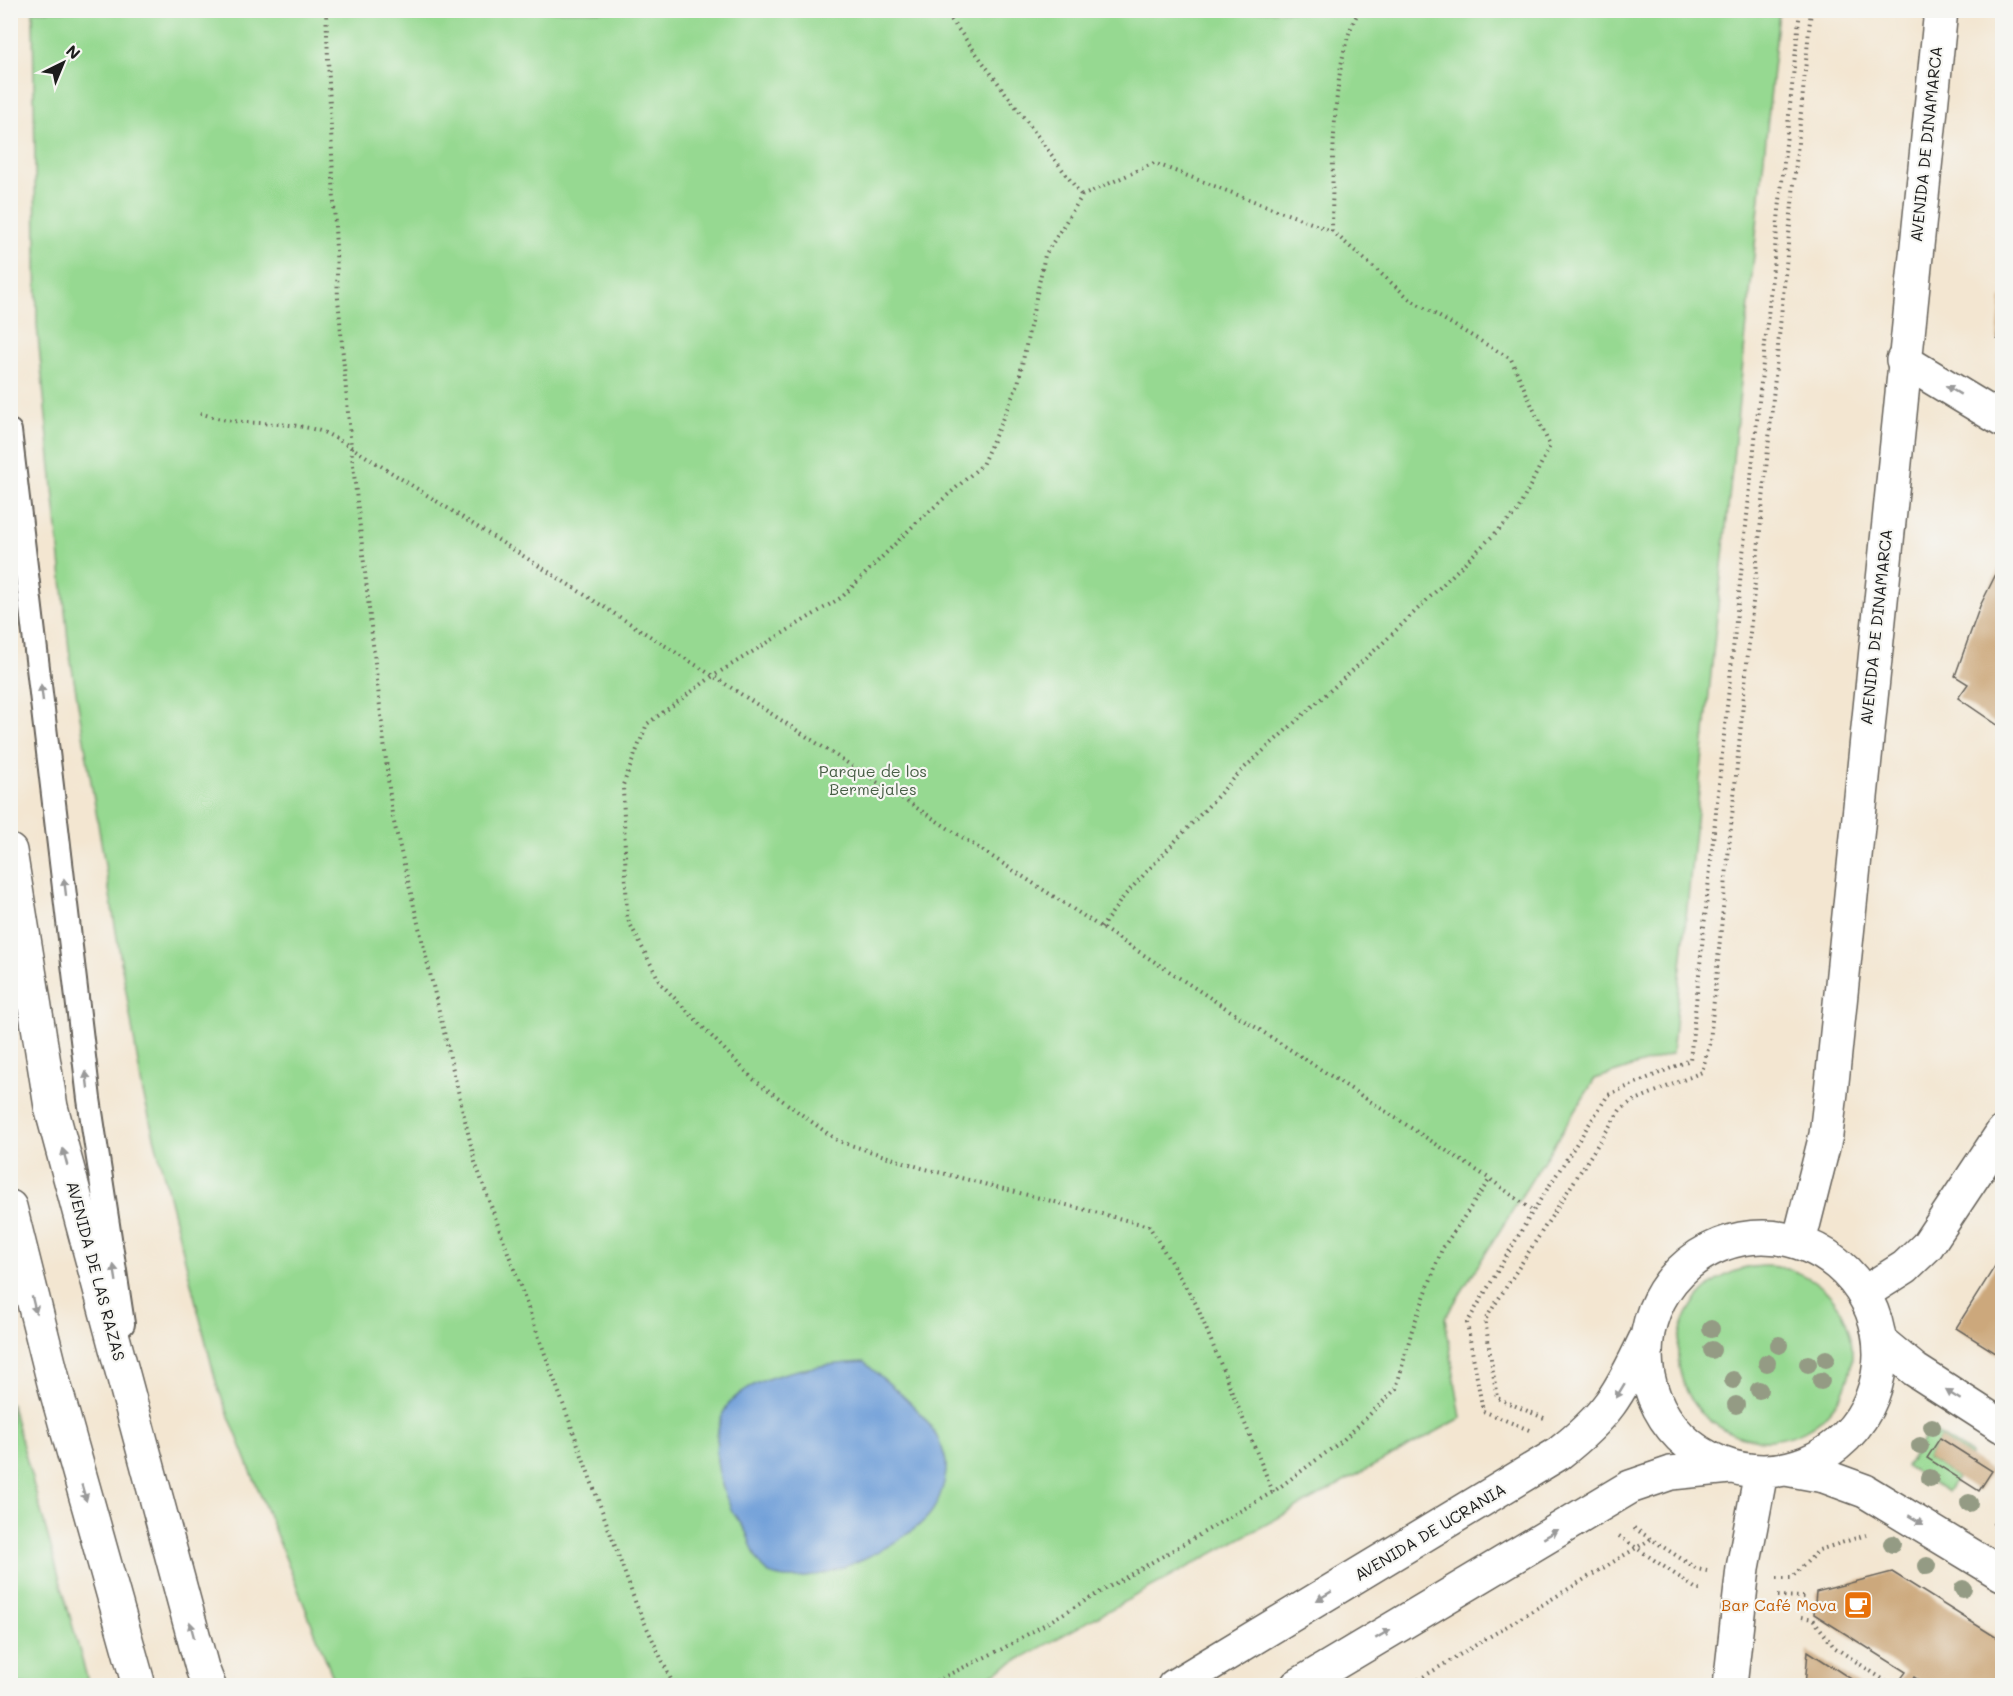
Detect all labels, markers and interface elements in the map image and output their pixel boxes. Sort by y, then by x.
north arrow [33,33,93,93]
text: N [62,40,85,63]
street label: AVENIDA DE DINAMARCA [1905,45,1946,243]
one-way arrow [1945,384,1961,395]
street label: AVENIDA DE DINAMARCA [1855,528,1896,726]
one-way arrow [37,683,47,702]
park label: Parque de los Bermejales [819,760,927,799]
one-way arrow [60,877,69,896]
one-way arrow [82,1071,92,1090]
one-way arrow [60,1148,69,1166]
street label: AVENIDA DE LAS RAZAS [62,1179,131,1363]
one-way arrow [111,1264,120,1283]
one-way arrow [30,1295,40,1314]
one-way arrow [1614,1383,1625,1399]
one-way arrow [1945,1389,1961,1400]
street label: AVENIDA DE UCRANIA [1350,1478,1509,1585]
one-way arrow [80,1484,89,1502]
one-way arrow [1908,1515,1924,1526]
one-way arrow [1543,1528,1559,1539]
cafe icon: Bar Café Mova [1842,1589,1874,1621]
one-way arrow [1316,1590,1332,1601]
place label: Bar Café Mova [1721,1594,1837,1615]
one-way arrow [187,1621,196,1639]
one-way arrow [1375,1628,1391,1639]

